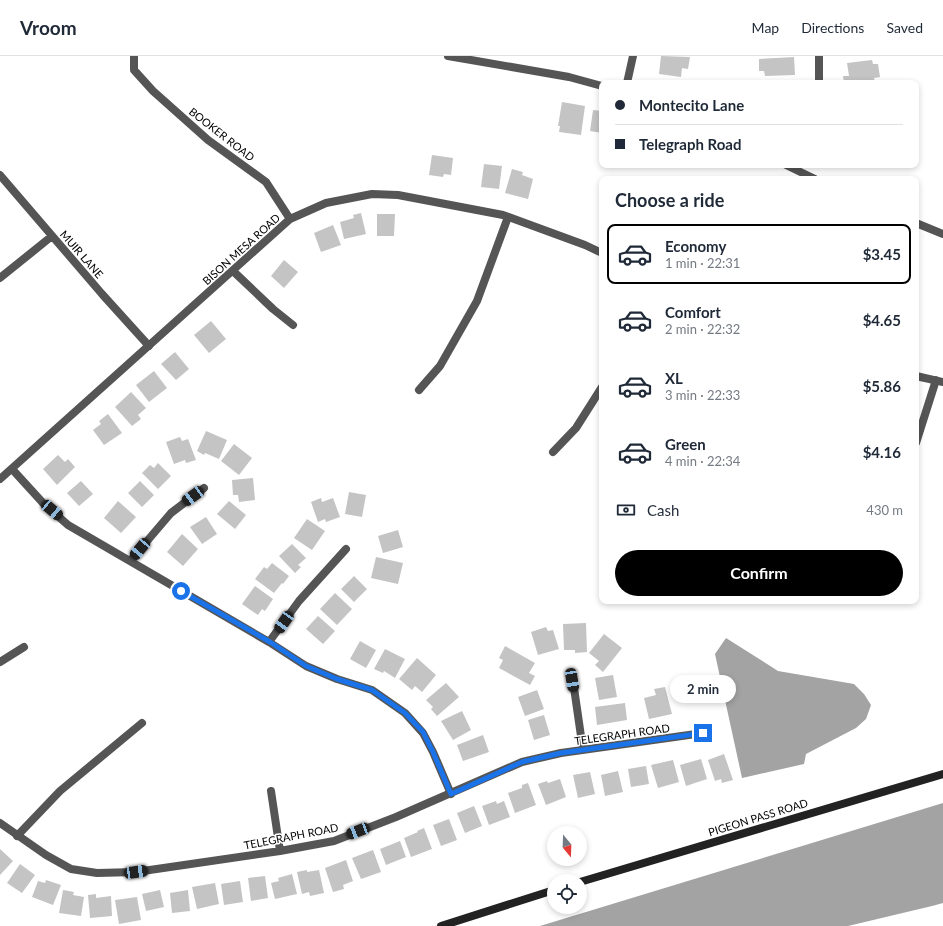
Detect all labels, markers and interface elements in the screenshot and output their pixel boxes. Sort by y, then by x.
text: Vroom [20,16,77,39]
text: Map [752,19,779,36]
text: Directions [801,19,864,36]
text: Saved [886,19,923,36]
text: Montecito Lane [639,96,744,114]
street label: BOOKER ROAD [187,104,257,164]
text: Telegraph Road [639,135,741,153]
text: Choose a ride [615,189,724,211]
street label: BISON MESA ROAD [200,211,282,287]
street label: MUIR LANE [58,227,106,281]
icon: car [617,236,653,272]
text: Economy [665,237,726,255]
text: $3.45 [863,245,901,263]
text: 1 min · 22:31 [665,255,740,271]
icon: car [617,302,653,338]
text: Comfort [665,303,721,321]
text: $4.65 [863,311,901,329]
text: 2 min · 22:32 [665,321,740,337]
icon: car [617,368,653,404]
text: XL [665,369,683,387]
text: $5.86 [863,377,901,395]
text: 3 min · 22:33 [665,387,740,403]
icon: car [617,434,653,470]
text: Green [665,435,706,453]
text: $4.16 [863,443,901,461]
text: 4 min · 22:34 [665,453,740,469]
car [180,484,206,508]
car [39,498,65,522]
icon: cash [615,499,637,521]
text: Cash [647,501,679,519]
text: 430 m [866,502,903,518]
car [128,536,152,562]
button: Confirm [615,550,903,596]
route start [172,582,190,600]
car [272,609,296,635]
car [564,667,580,693]
callout: 2 min [670,675,736,703]
text: 2 min [687,681,719,697]
street label: TELEGRAPH ROAD [574,721,670,747]
route end [694,724,712,742]
street label: PIGEON PASS ROAD [707,796,809,838]
street label: TELEGRAPH ROAD [243,820,339,852]
car [345,821,371,841]
north arrow [547,826,587,866]
map controls [547,826,587,914]
car [123,864,149,880]
button: locate [547,874,587,914]

